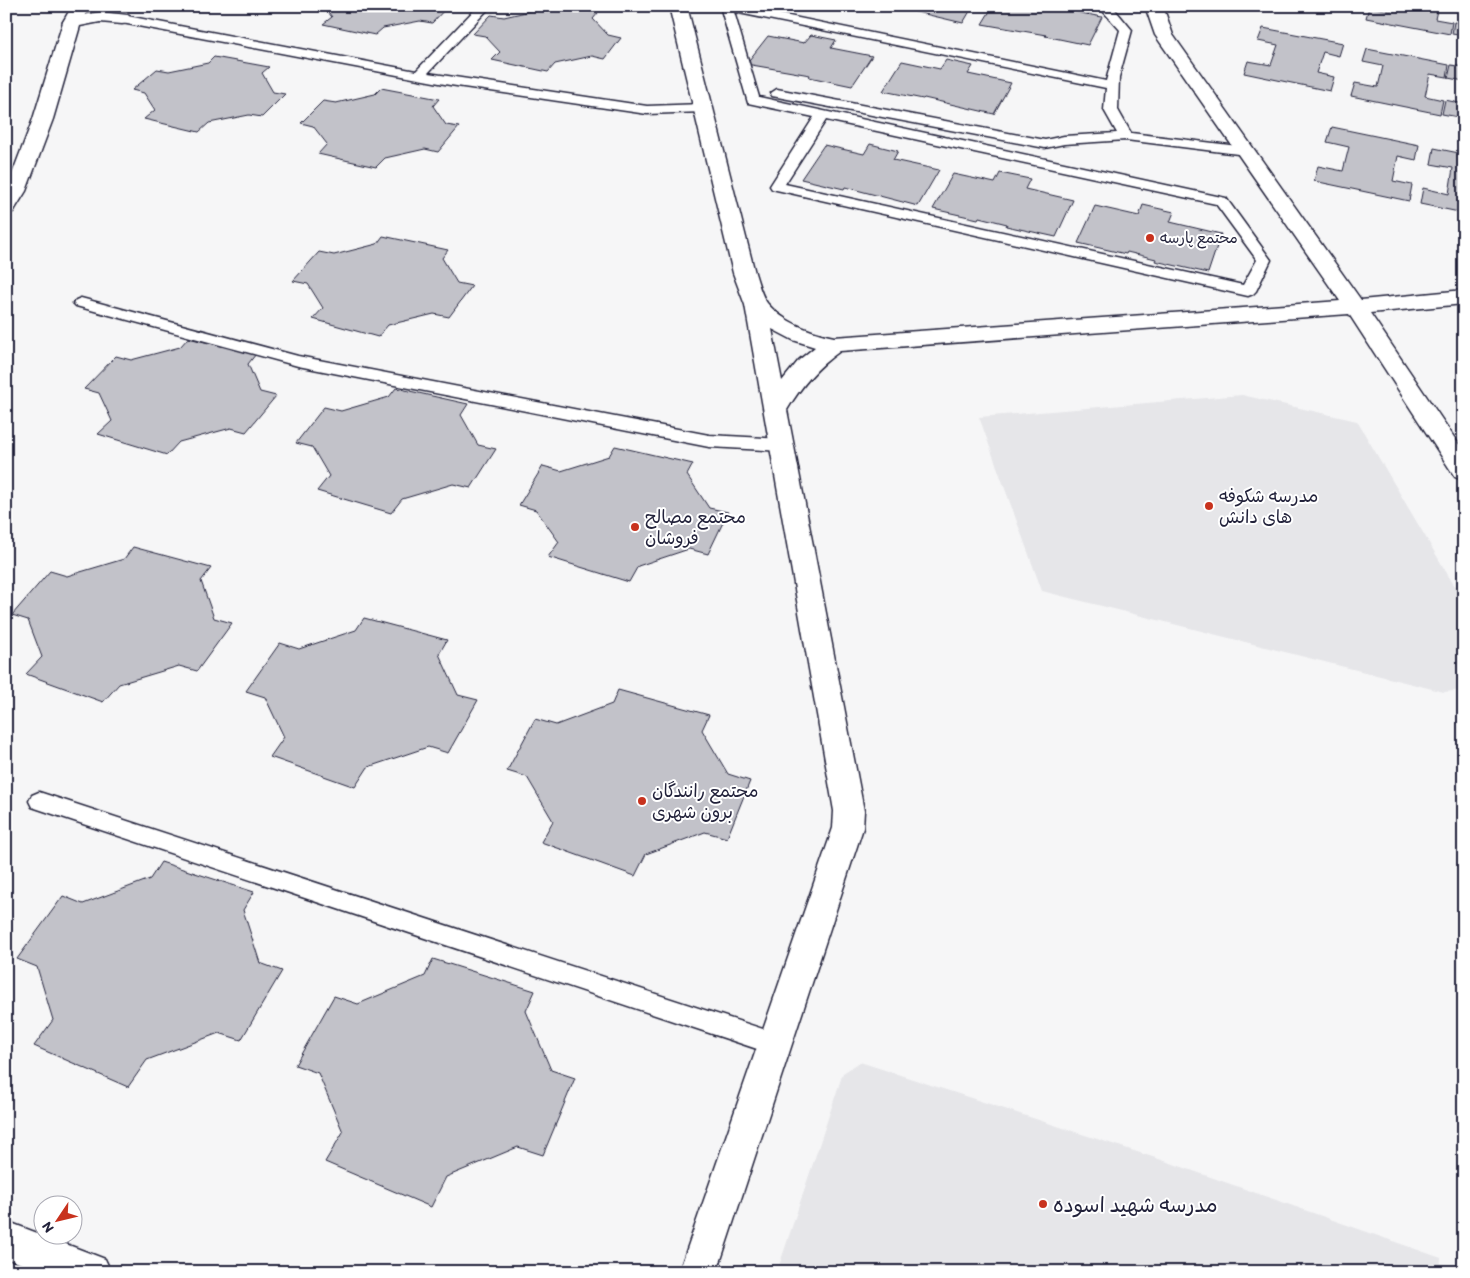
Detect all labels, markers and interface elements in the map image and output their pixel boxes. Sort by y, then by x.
place label: محتمع پارسه [1160,229,1238,249]
marker: محتمع پارسه [1144,232,1156,244]
place label: مدرسه شکوفه های دانش [1219,485,1318,528]
marker: مدرسه شکوفه های دانش [1203,500,1215,512]
place label: محتمع مصالح فروشان [645,506,746,549]
marker: محتمع مصالح فروشان [629,521,641,533]
place label: محتمع رانندگان برون شهری [652,780,758,823]
marker: محتمع رانندگان برون شهری [636,795,648,807]
place label: مدرسه شهید اسوده [1053,1192,1218,1218]
north arrow [32,1196,82,1246]
marker: مدرسه شهید اسوده [1037,1198,1049,1210]
text: N [38,1218,57,1236]

